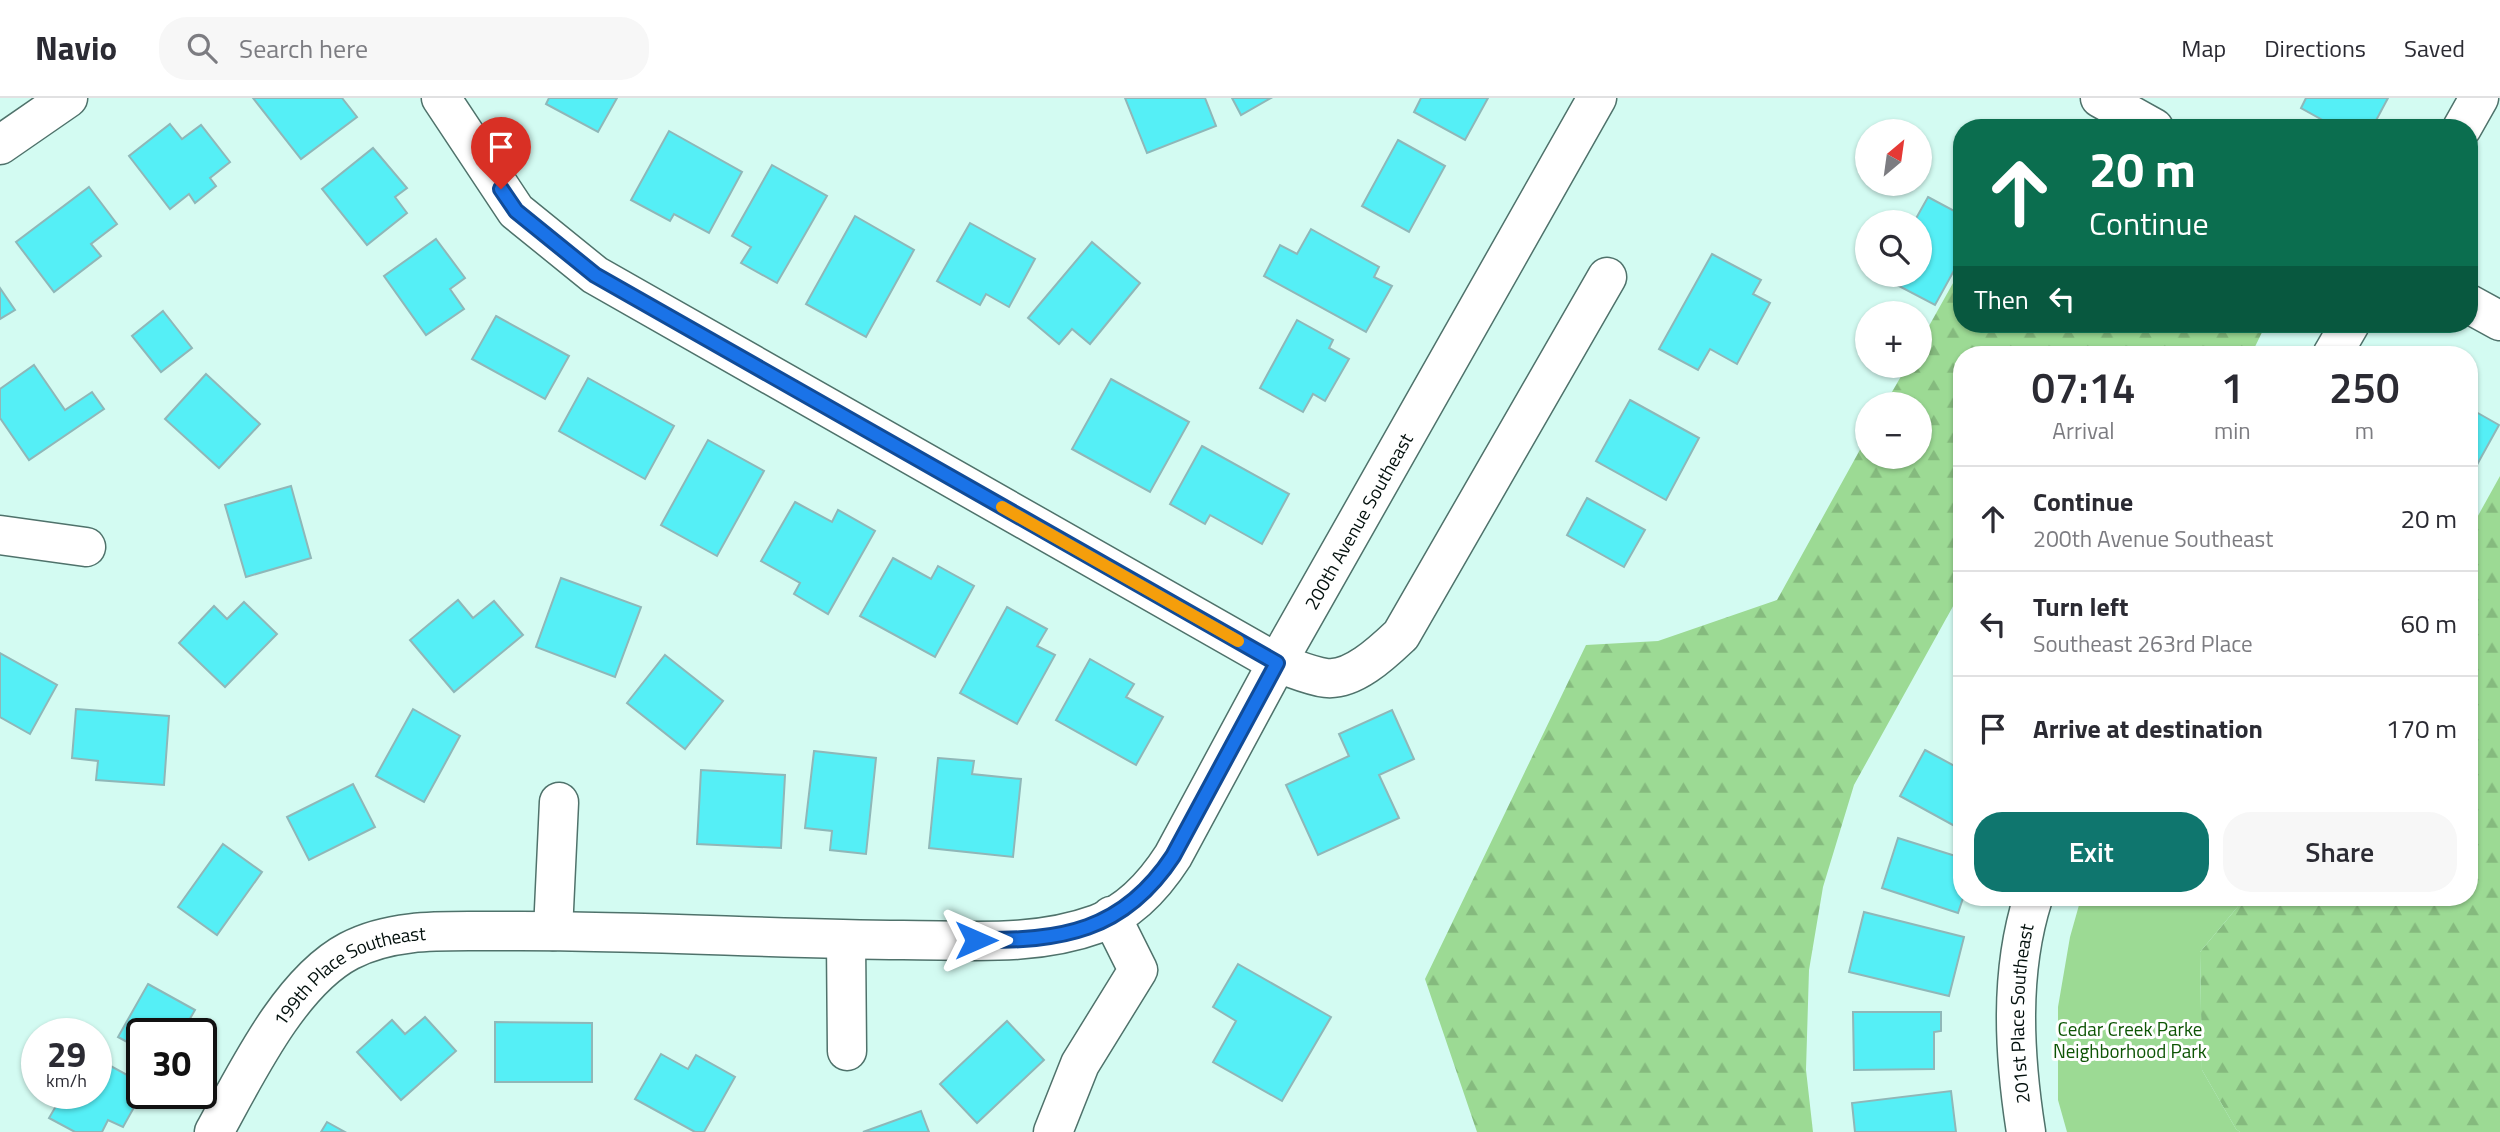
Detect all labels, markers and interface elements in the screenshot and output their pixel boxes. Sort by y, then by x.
search box [159,17,649,80]
text: Navio [35,23,117,73]
icon: search [183,29,221,67]
text: Search here [239,29,368,68]
text: Map [2181,30,2226,66]
text: Directions [2264,30,2366,66]
text: Saved [2404,30,2465,66]
pin [471,117,531,189]
north arrow [1855,119,1932,196]
map controls [1855,119,1932,469]
icon: arrive [482,128,520,166]
text: 20 m [2089,131,2196,206]
icon: ahead [1974,147,2065,238]
text: Continue [2089,199,2209,247]
button: search [1855,210,1932,287]
text: Then [1974,280,2029,319]
icon: left [2043,280,2081,318]
button: + [1855,301,1932,378]
text: 07:14 [2031,355,2136,419]
text: 1 [2221,355,2244,419]
text: 250 [2329,355,2400,419]
button: − [1855,392,1932,469]
text: Arrival [2052,413,2115,448]
text: min [2214,413,2251,448]
text: m [2355,413,2374,448]
street label: 200th Avenue Southeast [1296,427,1419,614]
text: Continue [2033,482,2133,521]
text: 20 m [2400,499,2457,538]
icon: ahead [1974,500,2012,538]
text: 200th Avenue Southeast [2033,521,2273,556]
text: Turn left [2033,587,2128,626]
text: 60 m [2400,604,2457,643]
icon: left [1974,605,2012,643]
text: Southeast 263rd Place [2033,626,2253,661]
text: Arrive at destination [2033,709,2263,748]
text: 170 m [2386,709,2457,748]
icon: arrive [1974,710,2012,748]
button: Exit [1974,812,2209,892]
button: Share [2223,812,2457,892]
position arrow [939,903,1013,977]
street label: 199th Place Southeast [265,918,427,1031]
street label: 201st Place Southeast [2001,920,2040,1105]
park label: Cedar Creek Parke Neighborhood Park [2053,1014,2207,1065]
speed limit sign: 30 [126,1018,217,1109]
text: 29 [47,1027,86,1081]
text: km/h [46,1067,87,1094]

